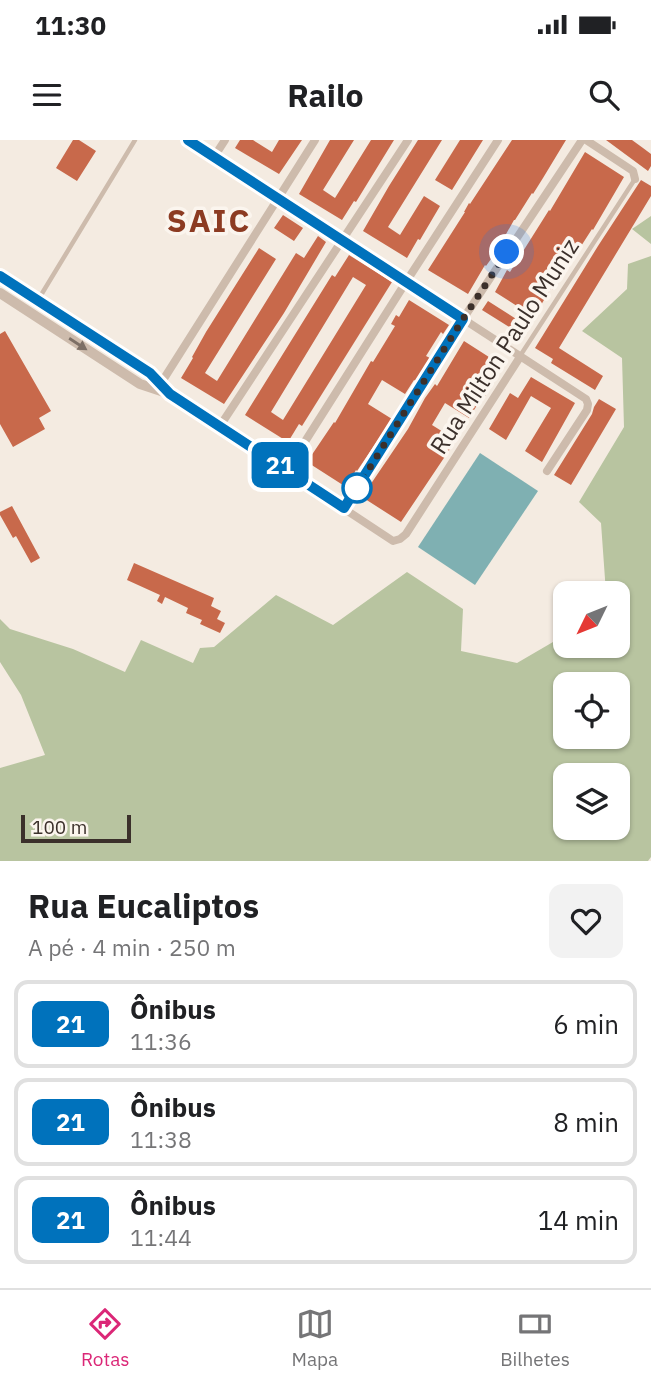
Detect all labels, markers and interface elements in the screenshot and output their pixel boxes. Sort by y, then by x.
text: 11:30 [35,8,106,42]
text: Railo [287,74,364,116]
icon: menu [28,76,66,114]
icon: search [585,76,623,114]
district label: SAIC [167,199,251,241]
street label: Rua Milton Paulo Muniz [422,232,586,460]
your location [489,234,524,269]
one-way arrow [68,337,88,350]
line badge: 21 [248,442,312,488]
text: 21 [266,449,294,481]
unlabelled marker [342,473,372,503]
north arrow [553,581,630,658]
map controls [553,581,630,840]
button: locate [553,672,630,749]
button: layers [553,763,630,840]
scale bar [21,812,131,844]
text: 100 m [32,815,87,839]
text: Rua Eucaliptos [28,884,259,927]
button: heart [549,884,623,958]
text: A pé · 4 min · 250 m [28,932,236,962]
text: Ônibus [130,992,216,1026]
text: 6 min [553,1007,619,1041]
text: 21 [56,1008,85,1040]
text: 11:36 [130,1026,192,1056]
text: Ônibus [130,1090,216,1124]
text: 8 min [553,1105,619,1139]
text: 21 [56,1106,85,1138]
text: 11:38 [130,1124,192,1154]
text: Ônibus [130,1188,216,1222]
text: 14 min [538,1203,619,1237]
text: 21 [56,1204,85,1236]
text: 11:44 [130,1222,192,1252]
tab: Rotas [81,1305,130,1371]
tab: Mapa [292,1305,338,1371]
tab: Bilhetes [500,1305,570,1371]

